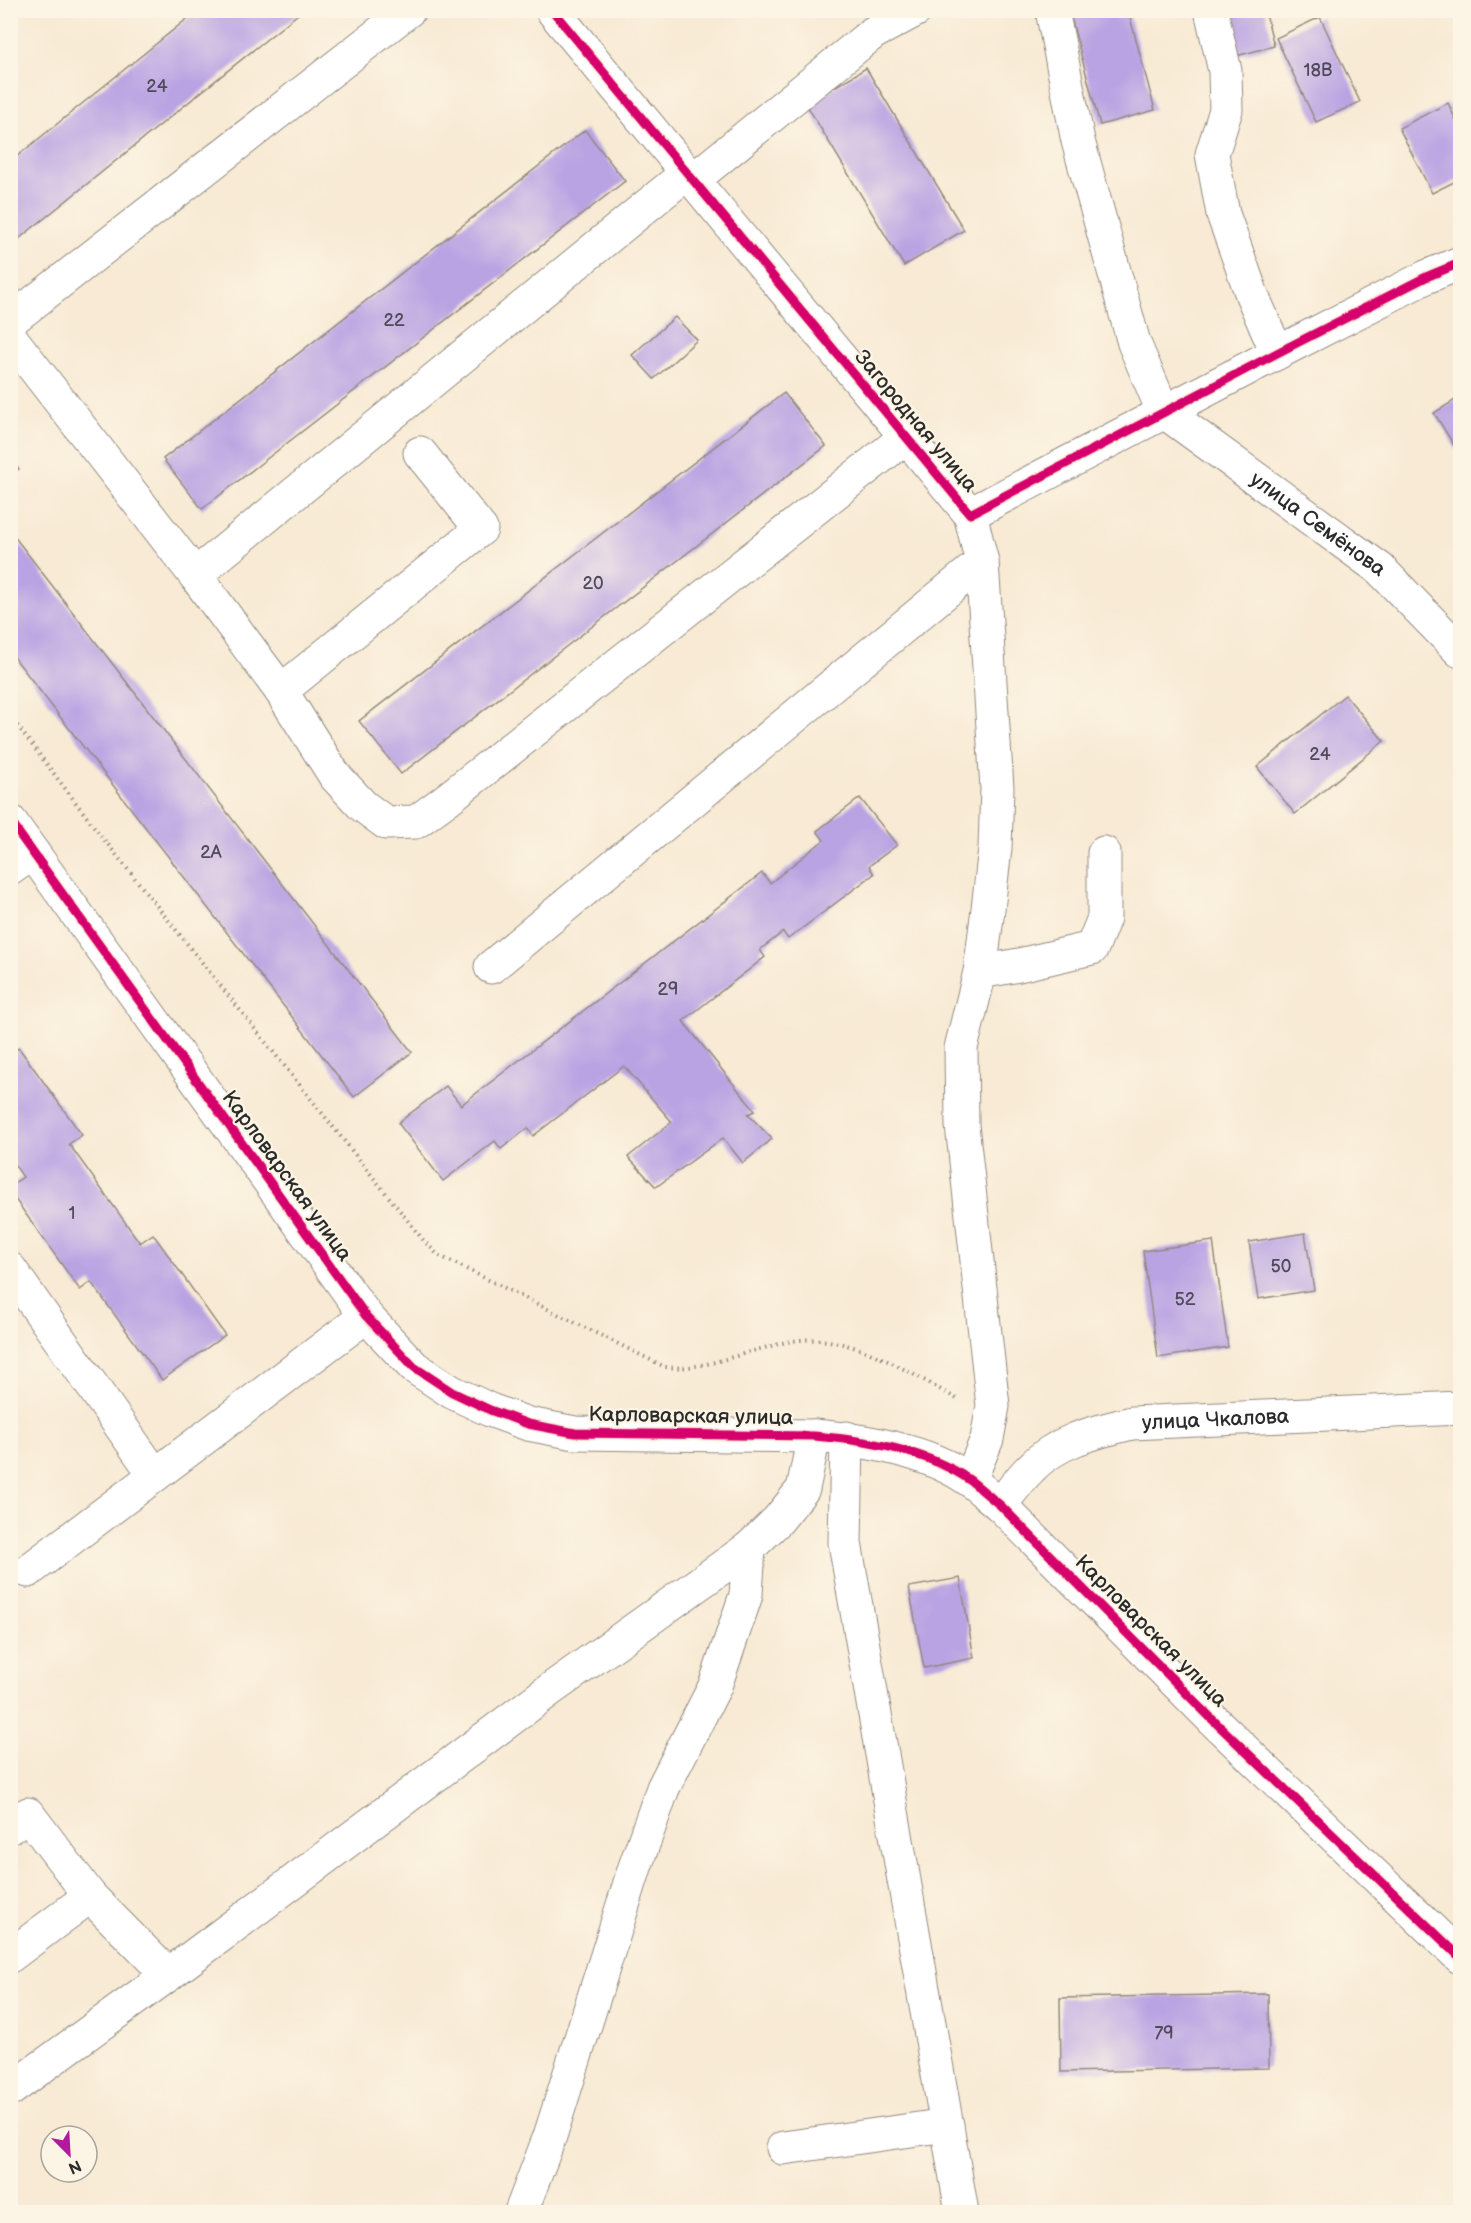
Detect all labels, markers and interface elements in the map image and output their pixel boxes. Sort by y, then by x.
house number: 18В [1304,60,1332,81]
house number: 24 [146,76,168,97]
house number: 22 [383,310,405,331]
street label: Загородная улица [849,345,983,498]
street label: улица Семёнова [1246,466,1391,582]
house number: 20 [582,573,604,594]
house number: 24 [1309,744,1331,765]
house number: 2А [200,842,222,863]
house number: 29 [657,979,679,1000]
street label: Карловарская улица [217,1086,358,1267]
house number: 1 [69,1203,75,1224]
house number: 50 [1271,1256,1291,1277]
house number: 52 [1175,1289,1196,1310]
street label: Карловарская улица [588,1402,794,1430]
street label: улица Чкалова [1141,1403,1290,1435]
street label: Карловарская улица [1070,1550,1233,1713]
house number: 79 [1154,2023,1174,2044]
north arrow [39,2124,99,2184]
text: N [65,2155,84,2177]

